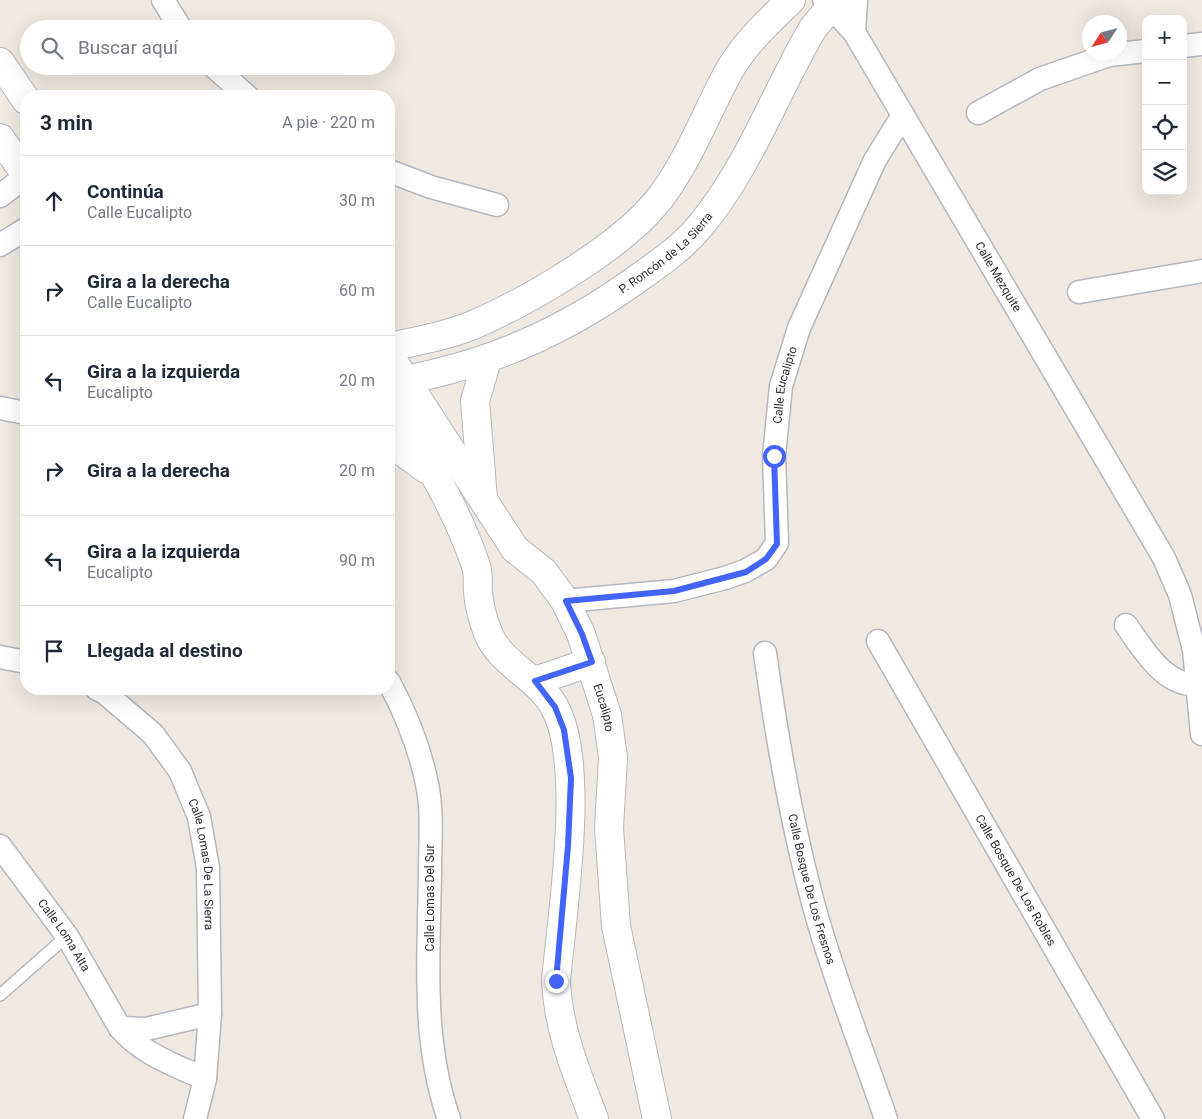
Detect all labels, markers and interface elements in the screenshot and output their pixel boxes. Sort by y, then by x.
north arrow [1082,15,1127,60]
map controls [1142,15,1187,195]
button: + [1142,15,1187,60]
search box [20,20,395,75]
icon: search [38,34,66,62]
text: Buscar aquí [78,36,178,59]
button: − [1142,60,1187,105]
button: locate [1142,105,1187,150]
text: 3 min [40,111,93,135]
text: A pie · 220 m [282,113,375,132]
button: layers [1142,150,1187,195]
text: Continúa [87,180,164,203]
icon: ahead [40,187,68,215]
text: 30 m [339,191,375,210]
text: Calle Eucalipto [87,203,192,222]
street label: P. Roncón de La Sierra [616,210,715,296]
street label: Calle Mezquite [972,239,1024,314]
text: Gira a la derecha [87,270,230,293]
icon: right [40,277,68,305]
text: 60 m [339,281,375,300]
text: Calle Eucalipto [87,293,192,312]
street label: Calle Eucalipto [770,344,800,424]
text: Gira a la izquierda [87,360,240,383]
icon: left [40,367,68,395]
text: 20 m [339,371,375,390]
text: Eucalipto [87,383,153,402]
route start [763,445,786,468]
icon: right [40,457,68,485]
text: Gira a la derecha [87,459,230,482]
text: 20 m [339,461,375,480]
text: Gira a la izquierda [87,540,240,563]
icon: left [40,547,68,575]
text: 90 m [339,551,375,570]
text: Eucalipto [87,563,153,582]
icon: arrive [40,637,68,665]
text: Llegada al destino [87,639,243,662]
street label: Eucalipto [590,682,616,733]
street label: Calle Lomas De La Sierra [185,797,216,930]
street label: Calle Bosque De Los Robles [972,812,1059,948]
street label: Calle Bosque De Los Fresnos [785,813,838,966]
street label: Calle Lomas Del Sur [423,845,437,951]
street label: Calle Loma Alta [35,896,93,974]
route end [545,970,568,993]

